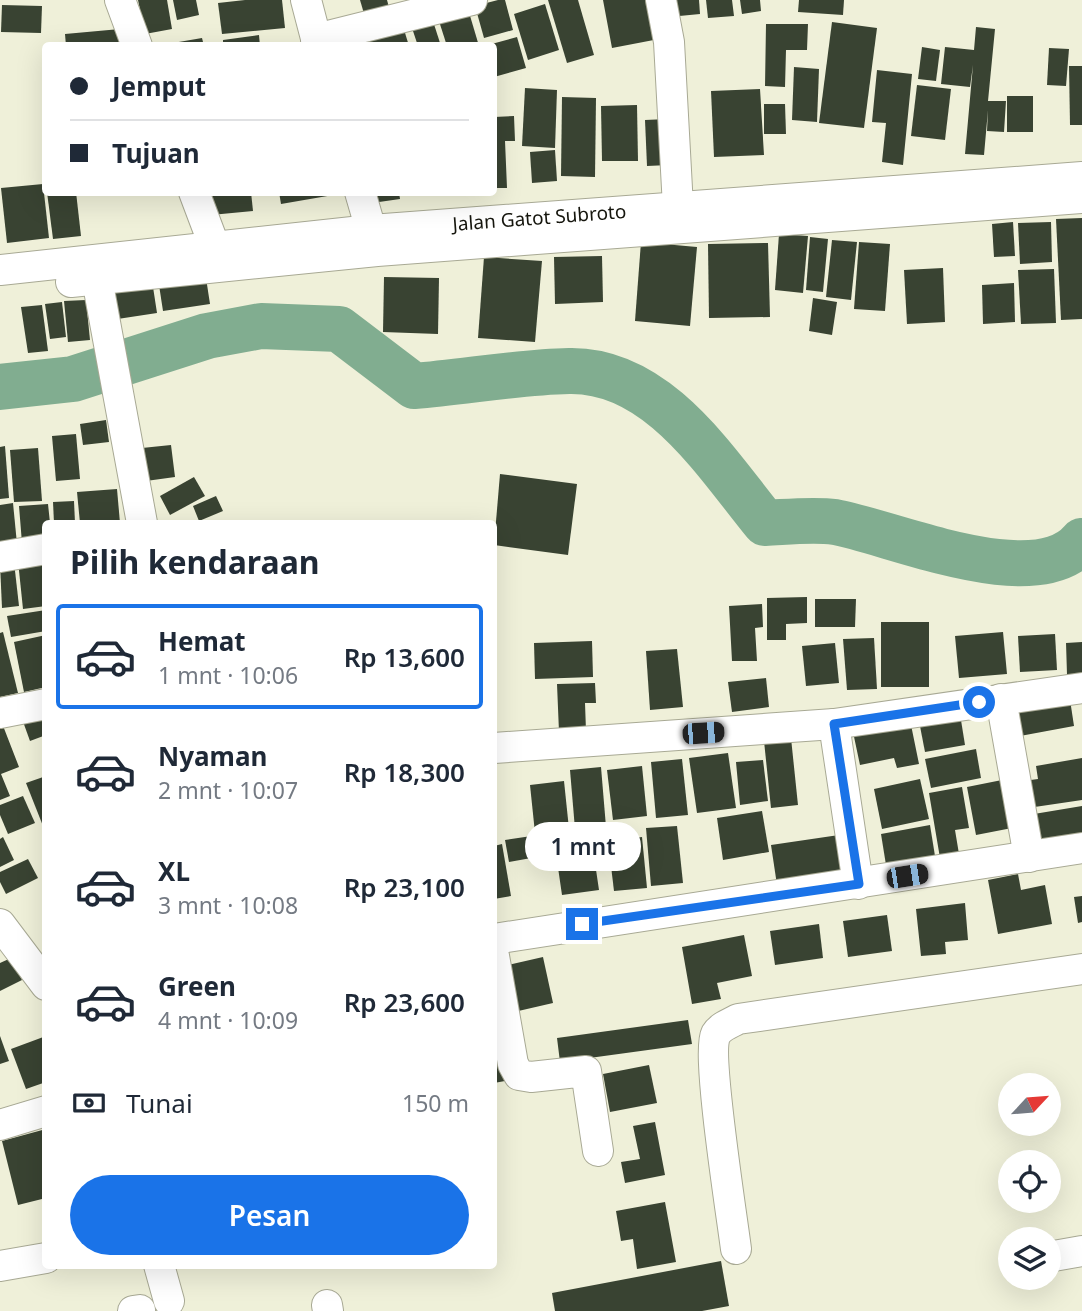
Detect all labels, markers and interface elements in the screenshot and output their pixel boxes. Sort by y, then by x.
text: Jemput [112,68,206,104]
text: Tujuan [112,135,200,171]
street label: Jalan Gatot Subroto [450,198,627,237]
text: Pilih kendaraan [70,540,320,583]
text: Hemat [158,623,246,659]
icon: car [74,625,137,688]
text: Rp 13,600 [344,639,465,675]
text: 1 mnt · 10:06 [158,659,298,691]
route start [963,686,995,718]
car [682,721,725,745]
text: Nyaman [158,738,267,774]
icon: car [74,740,137,803]
text: Rp 18,300 [344,754,465,790]
text: 2 mnt · 10:07 [158,774,298,806]
callout: 1 mnt [524,822,640,872]
text: 1 mnt [550,830,616,862]
text: XL [158,853,190,889]
icon: car [74,855,137,918]
car [885,862,930,890]
text: Rp 23,100 [344,869,465,905]
text: 3 mnt · 10:08 [158,889,298,921]
route end [566,908,598,940]
text: Green [158,968,236,1004]
icon: car [74,970,137,1033]
text: Rp 23,600 [344,984,465,1020]
text: 4 mnt · 10:09 [158,1004,298,1036]
north arrow [998,1073,1060,1136]
map controls [998,1073,1061,1290]
icon: cash [70,1084,108,1122]
text: Tunai [126,1085,193,1121]
text: 150 m [402,1087,469,1119]
button: locate [998,1150,1061,1213]
button: Pesan [70,1175,469,1255]
button: layers [998,1227,1061,1290]

